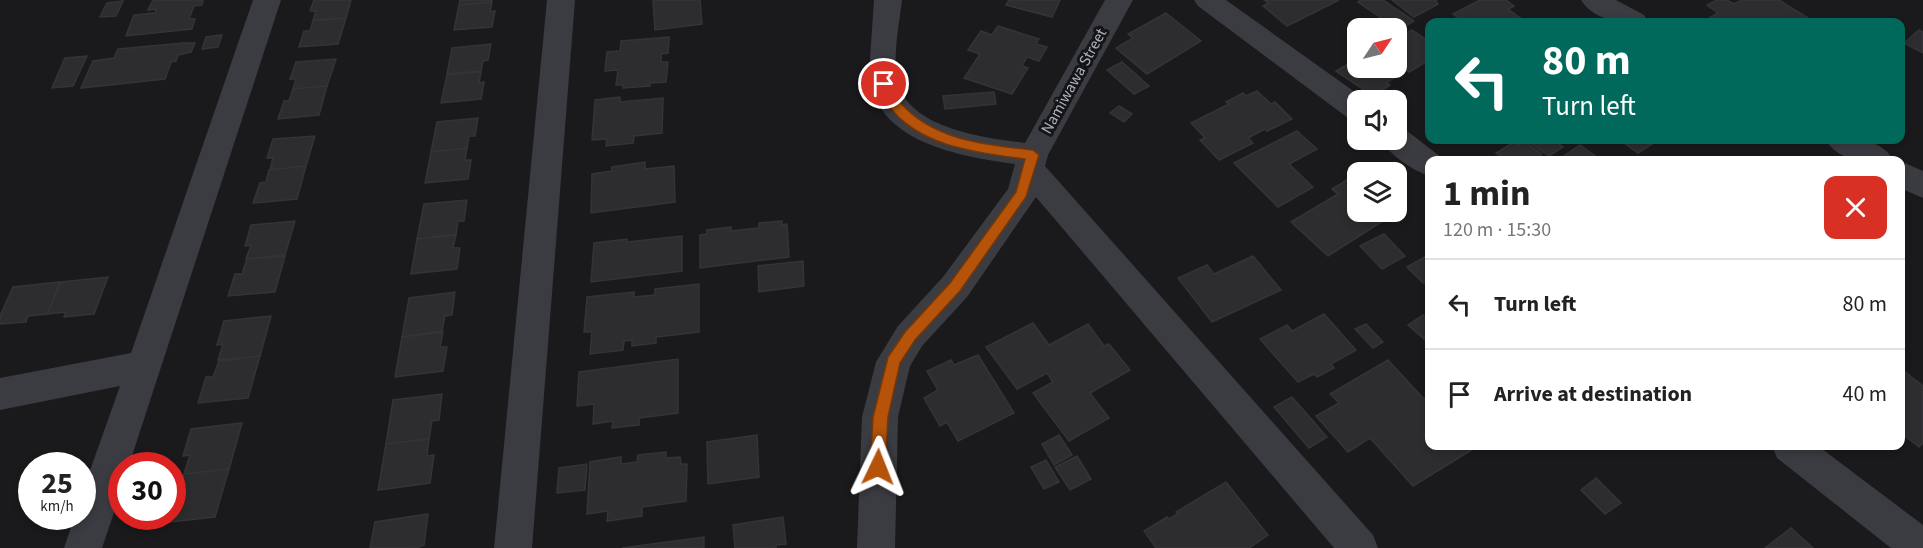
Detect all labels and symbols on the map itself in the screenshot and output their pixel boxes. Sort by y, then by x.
north arrow [1347,18,1407,78]
street label: Namiwawa Street [1036,24,1112,138]
pin [858,58,909,109]
position arrow [846,435,910,499]
speed limit sign: 30 [108,452,186,530]

